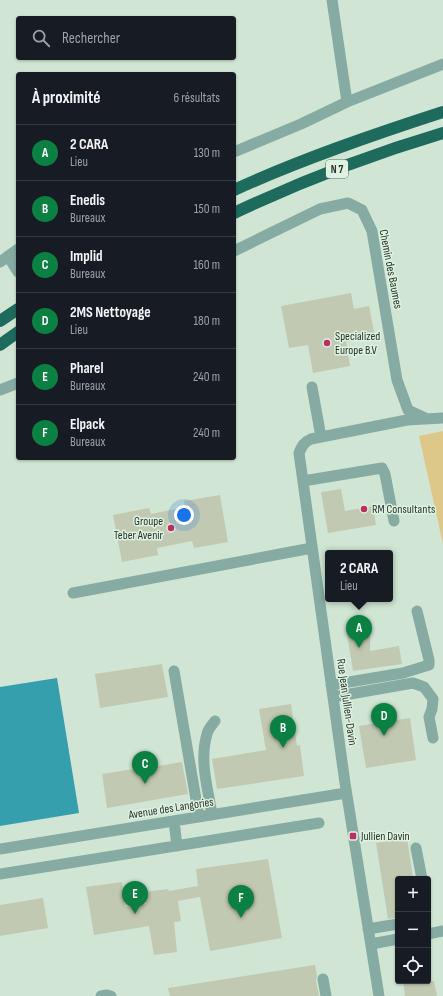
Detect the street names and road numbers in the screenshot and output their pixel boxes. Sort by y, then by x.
road number: N 7 [326,160,348,178]
street label: Chemin des Baumes [375,228,406,310]
street label: Rue Jean Jullien-Davin [333,658,360,746]
street label: Avenue des Langories [126,794,215,823]

